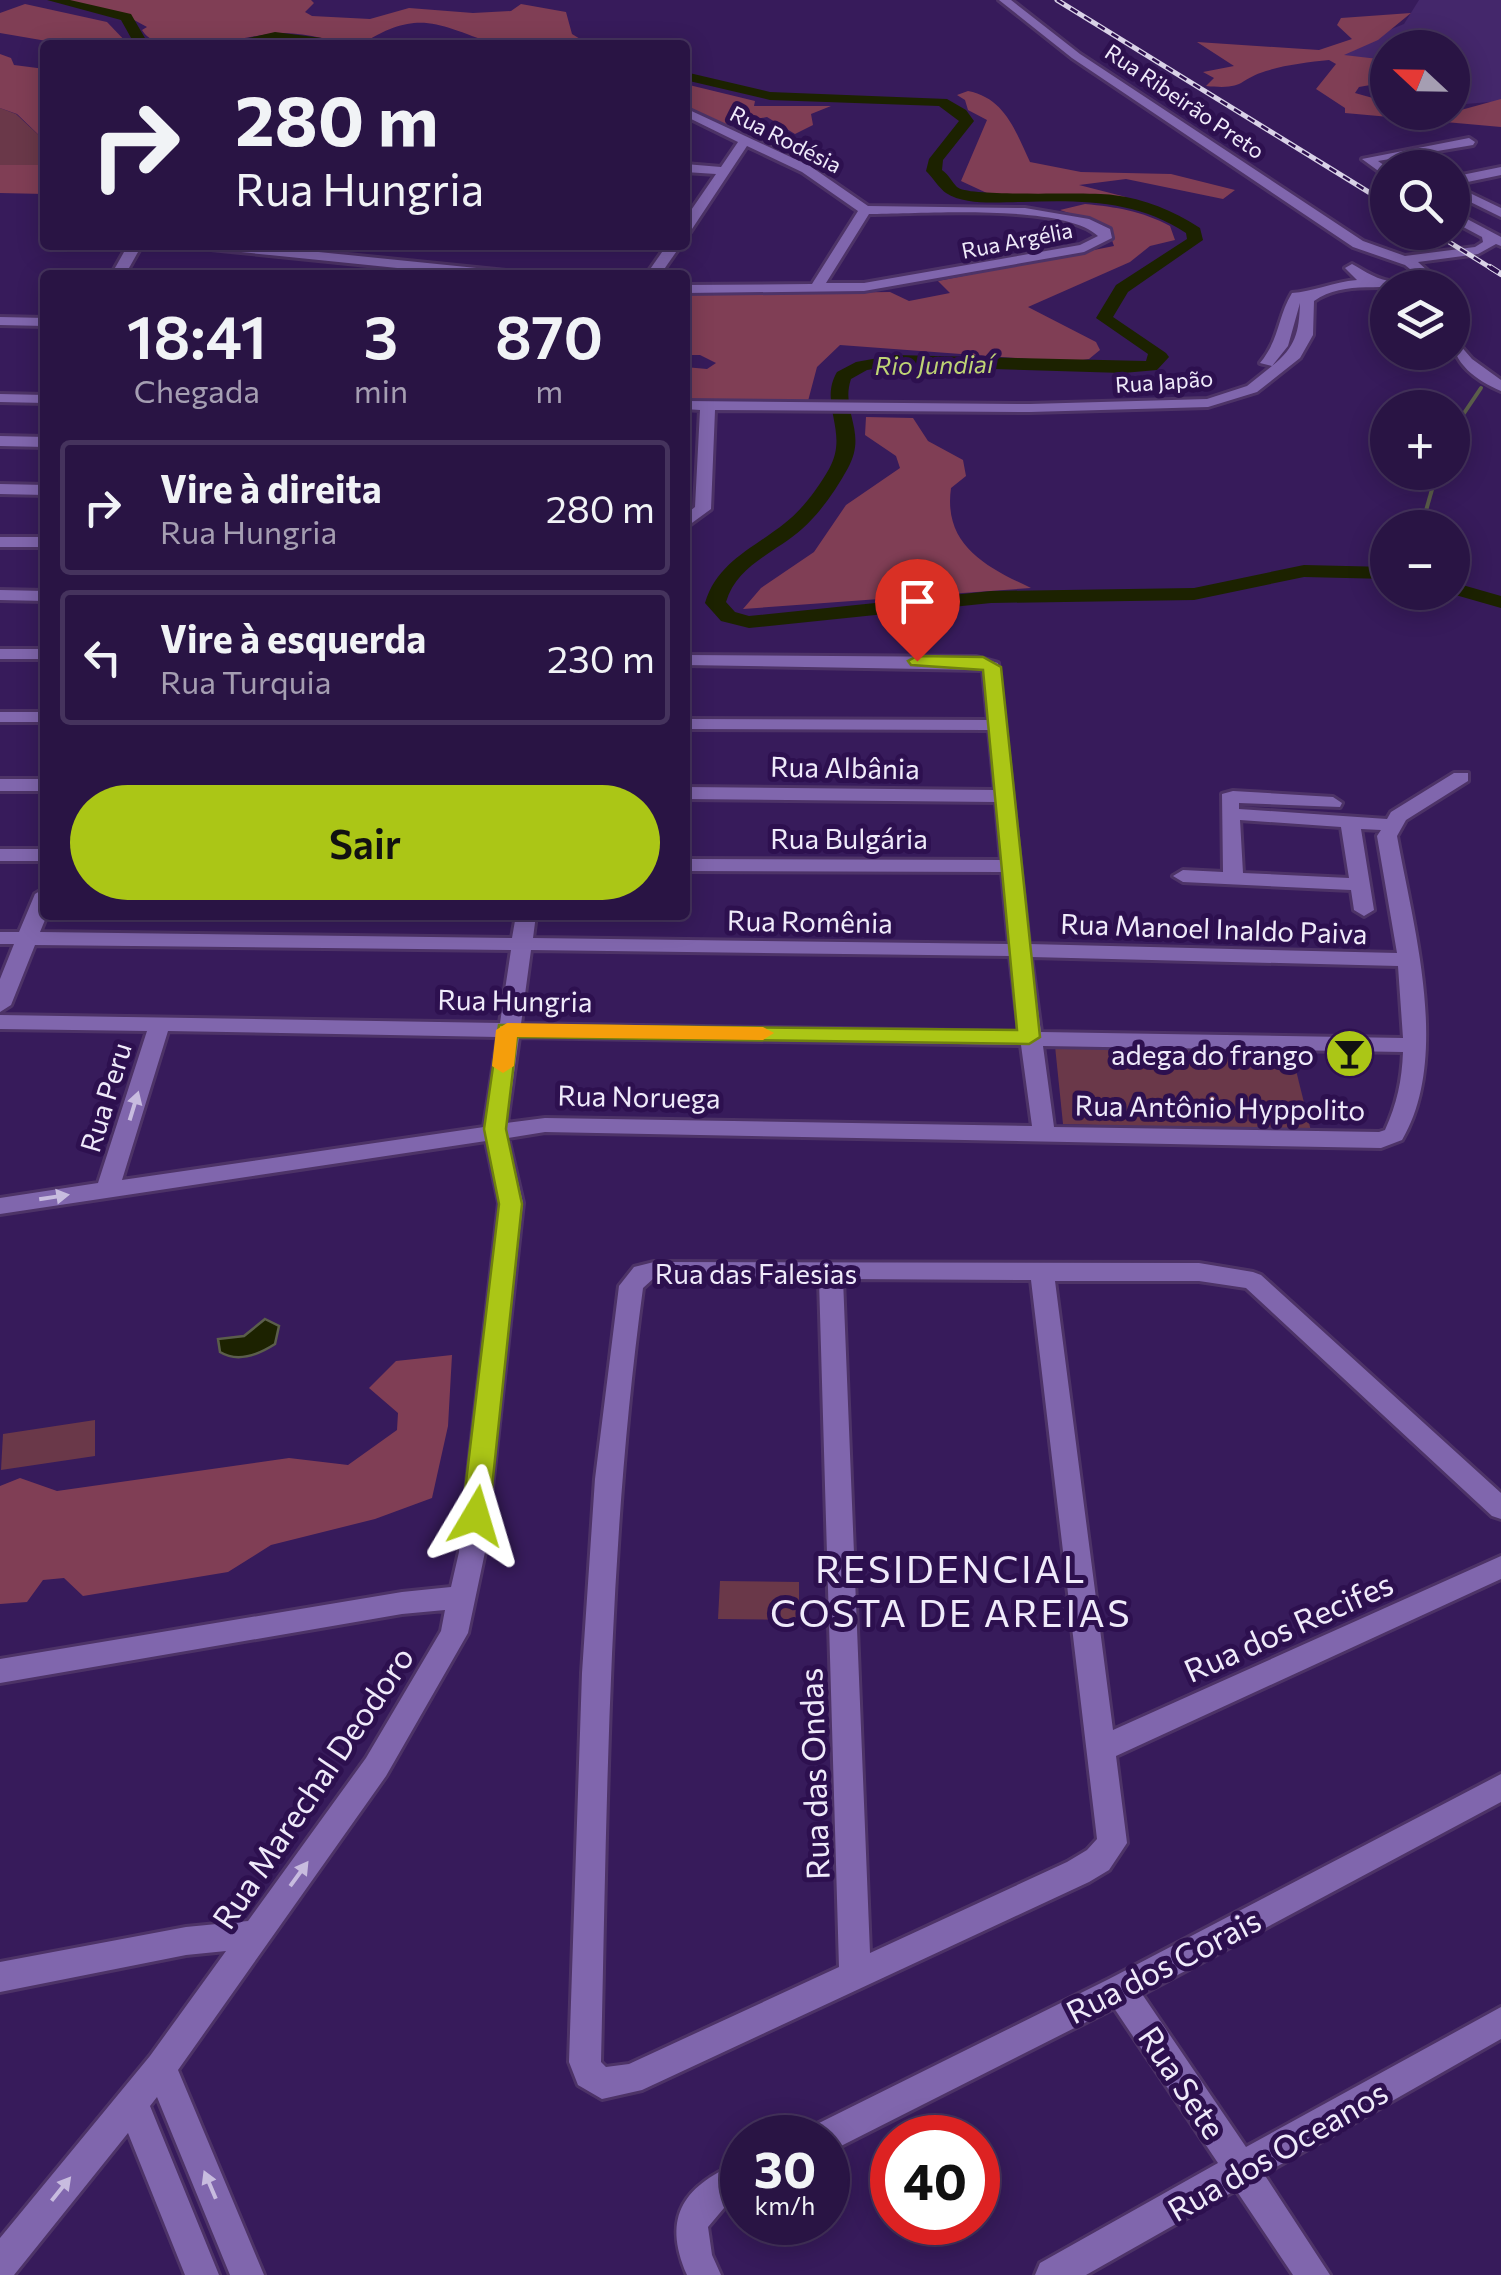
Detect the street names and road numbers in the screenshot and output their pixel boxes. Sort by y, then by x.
street label: Rua Ribeirão Preto [1100,38,1270,164]
street label: Rua Rodésia [726,99,846,179]
street label: Rua Argélia [959,216,1075,264]
street label: Rua Japão [1114,364,1214,398]
street label: Rua Albânia [770,749,920,785]
street label: Rua Bulgária [770,821,928,855]
street label: Rua Romênia [727,903,893,939]
street label: Rua Manoel Inaldo Paiva [1060,906,1368,950]
street label: Rua Hungria [437,982,593,1018]
street label: Rua Peru [72,1038,138,1156]
street label: Rua Noruega [557,1078,721,1114]
street label: Rua Antônio Hyppolito [1074,1087,1366,1127]
street label: Rua das Falesias [655,1256,857,1290]
street label: Rua dos Recifes [1177,1562,1399,1690]
street label: Rua Marechal Deodoro [203,1638,421,1936]
street label: Rua das Ondas [789,1667,837,1881]
street label: Rua dos Corais [1059,1899,1267,2031]
street label: Rua Sete [1131,2018,1235,2146]
street label: Rua dos Oceanos [1160,2071,1394,2229]

